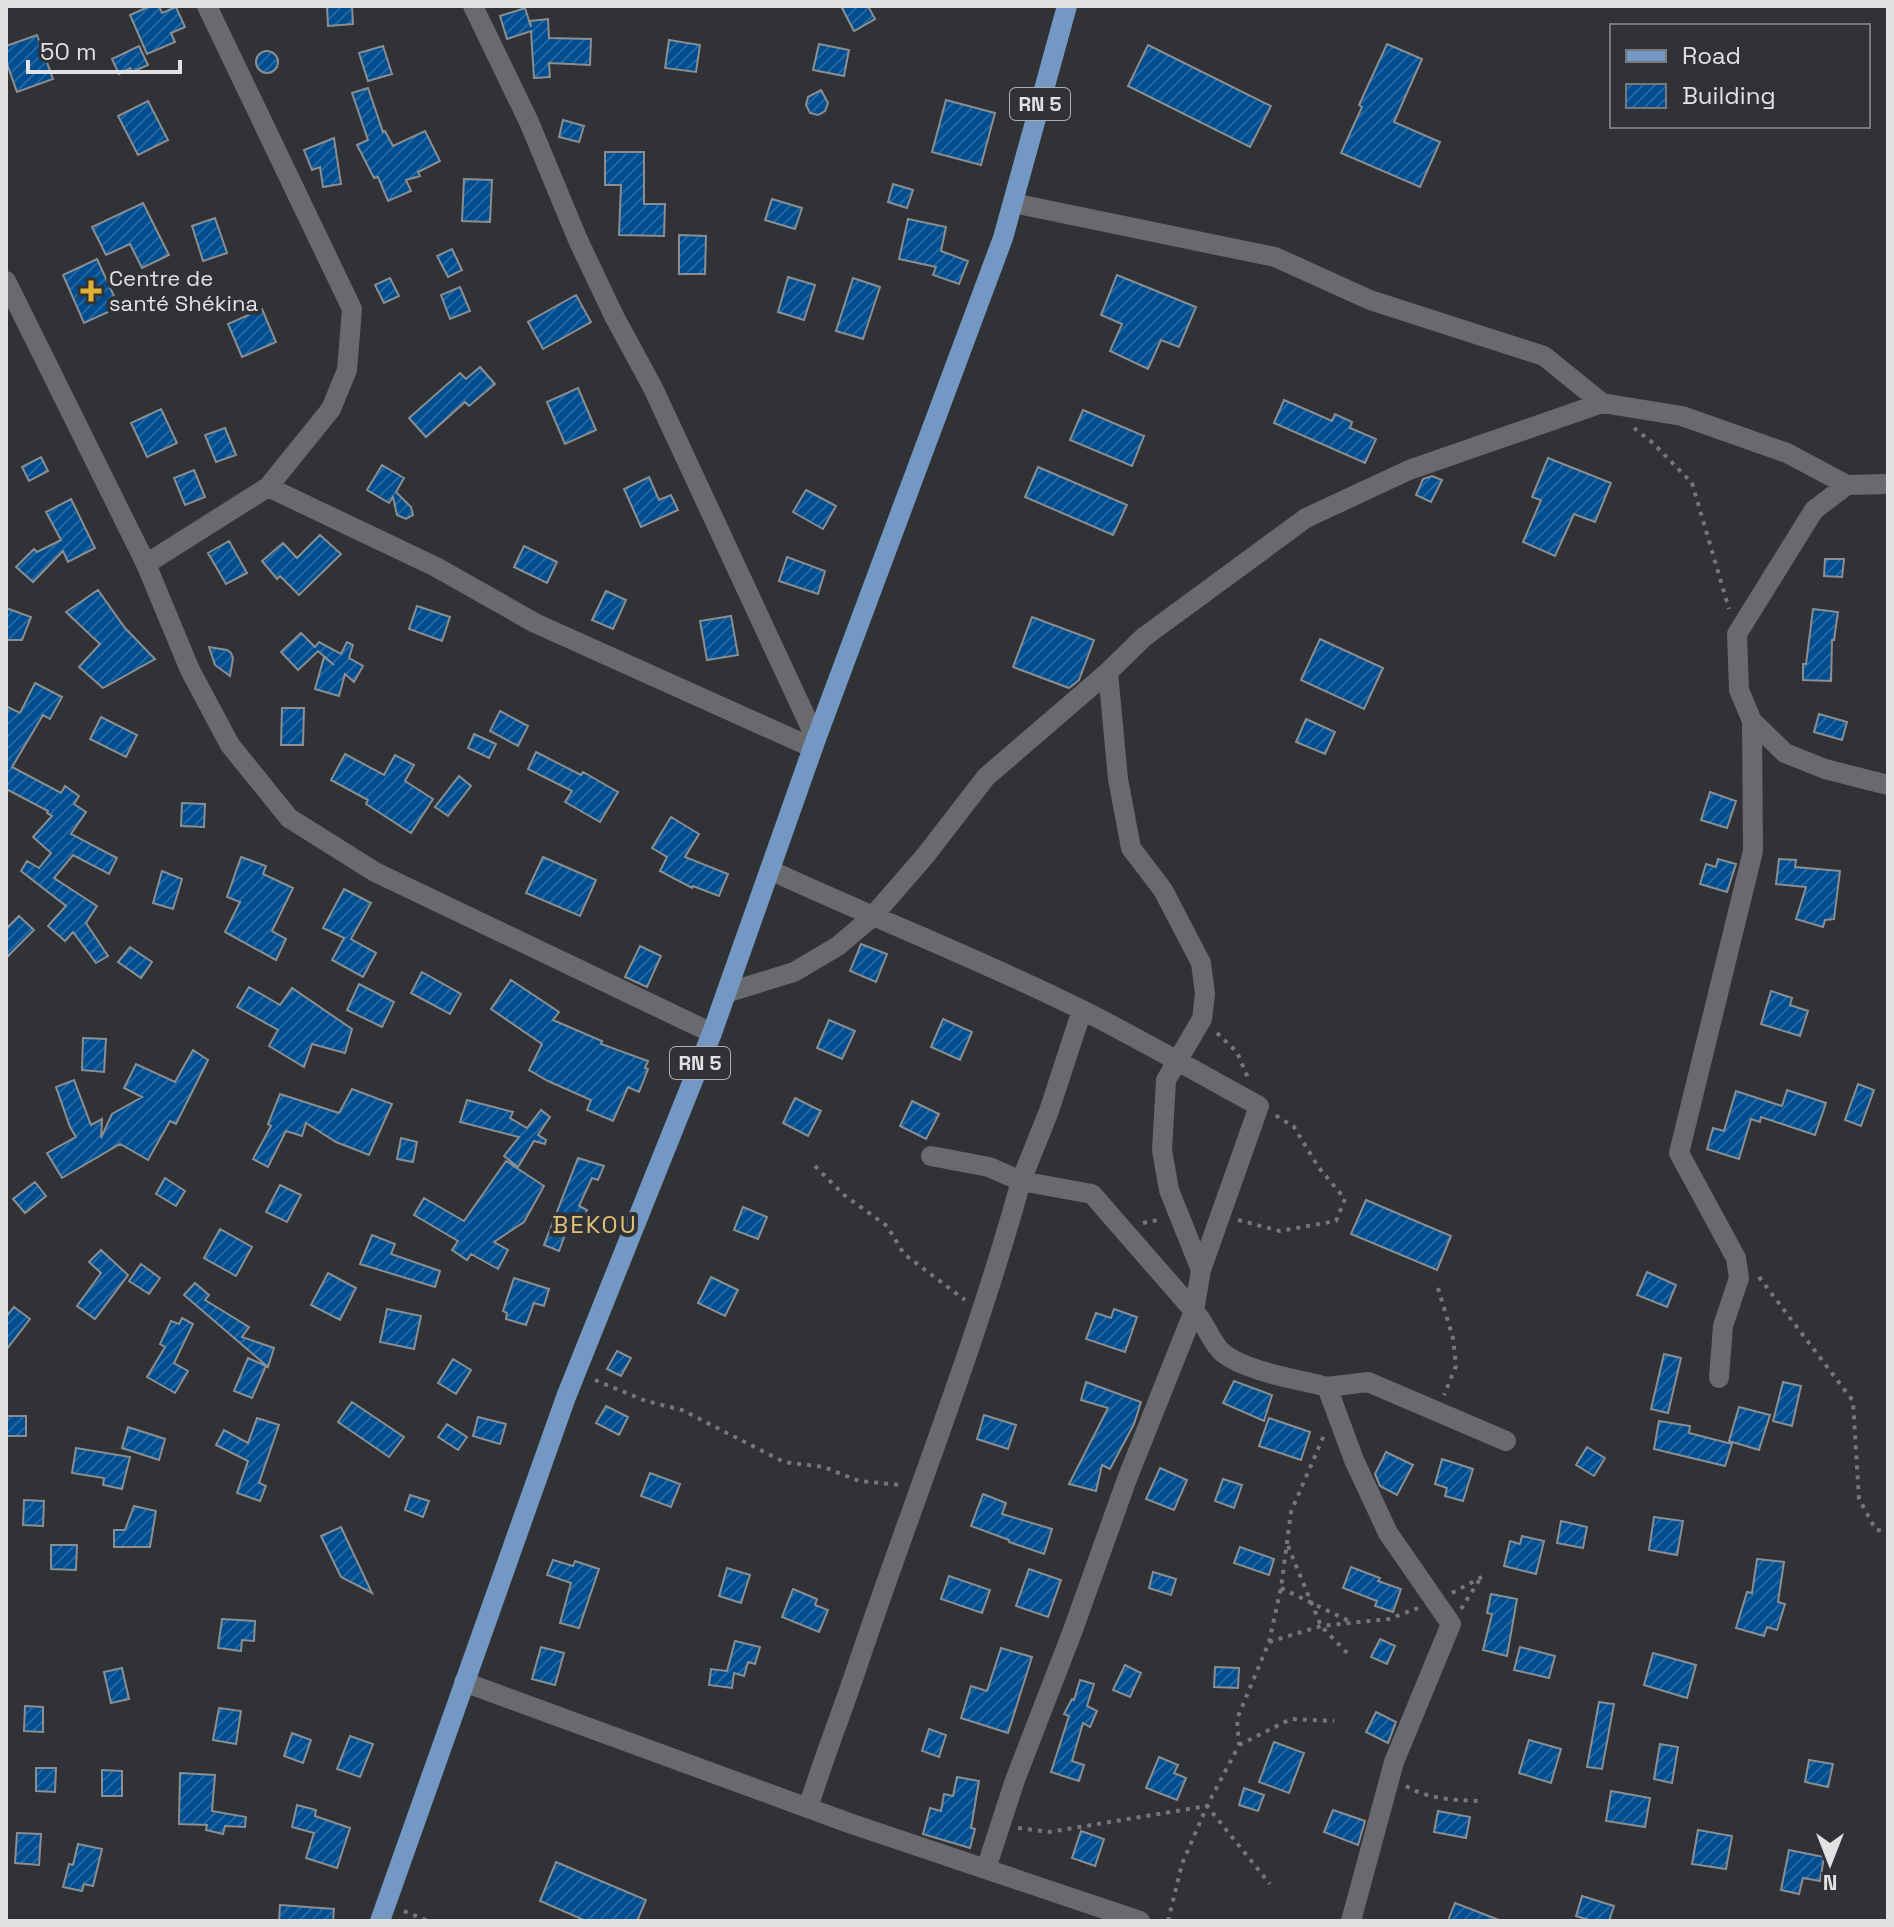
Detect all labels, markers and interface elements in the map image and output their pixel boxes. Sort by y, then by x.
scale bar [28,24,180,74]
legend [1610,24,1870,128]
text: 50 m [40,36,97,67]
text: Road [1682,40,1741,71]
text: Building [1682,80,1776,111]
road number: RN 5 [1010,88,1070,120]
place label: Centre de santé Shékina [109,264,258,317]
marker: Centre de santé Shékina [80,280,102,302]
road number: RN 5 [670,1047,730,1079]
district label: BEKOU [552,1209,638,1240]
north arrow [1790,1823,1870,1903]
text: N [1823,1869,1837,1897]

